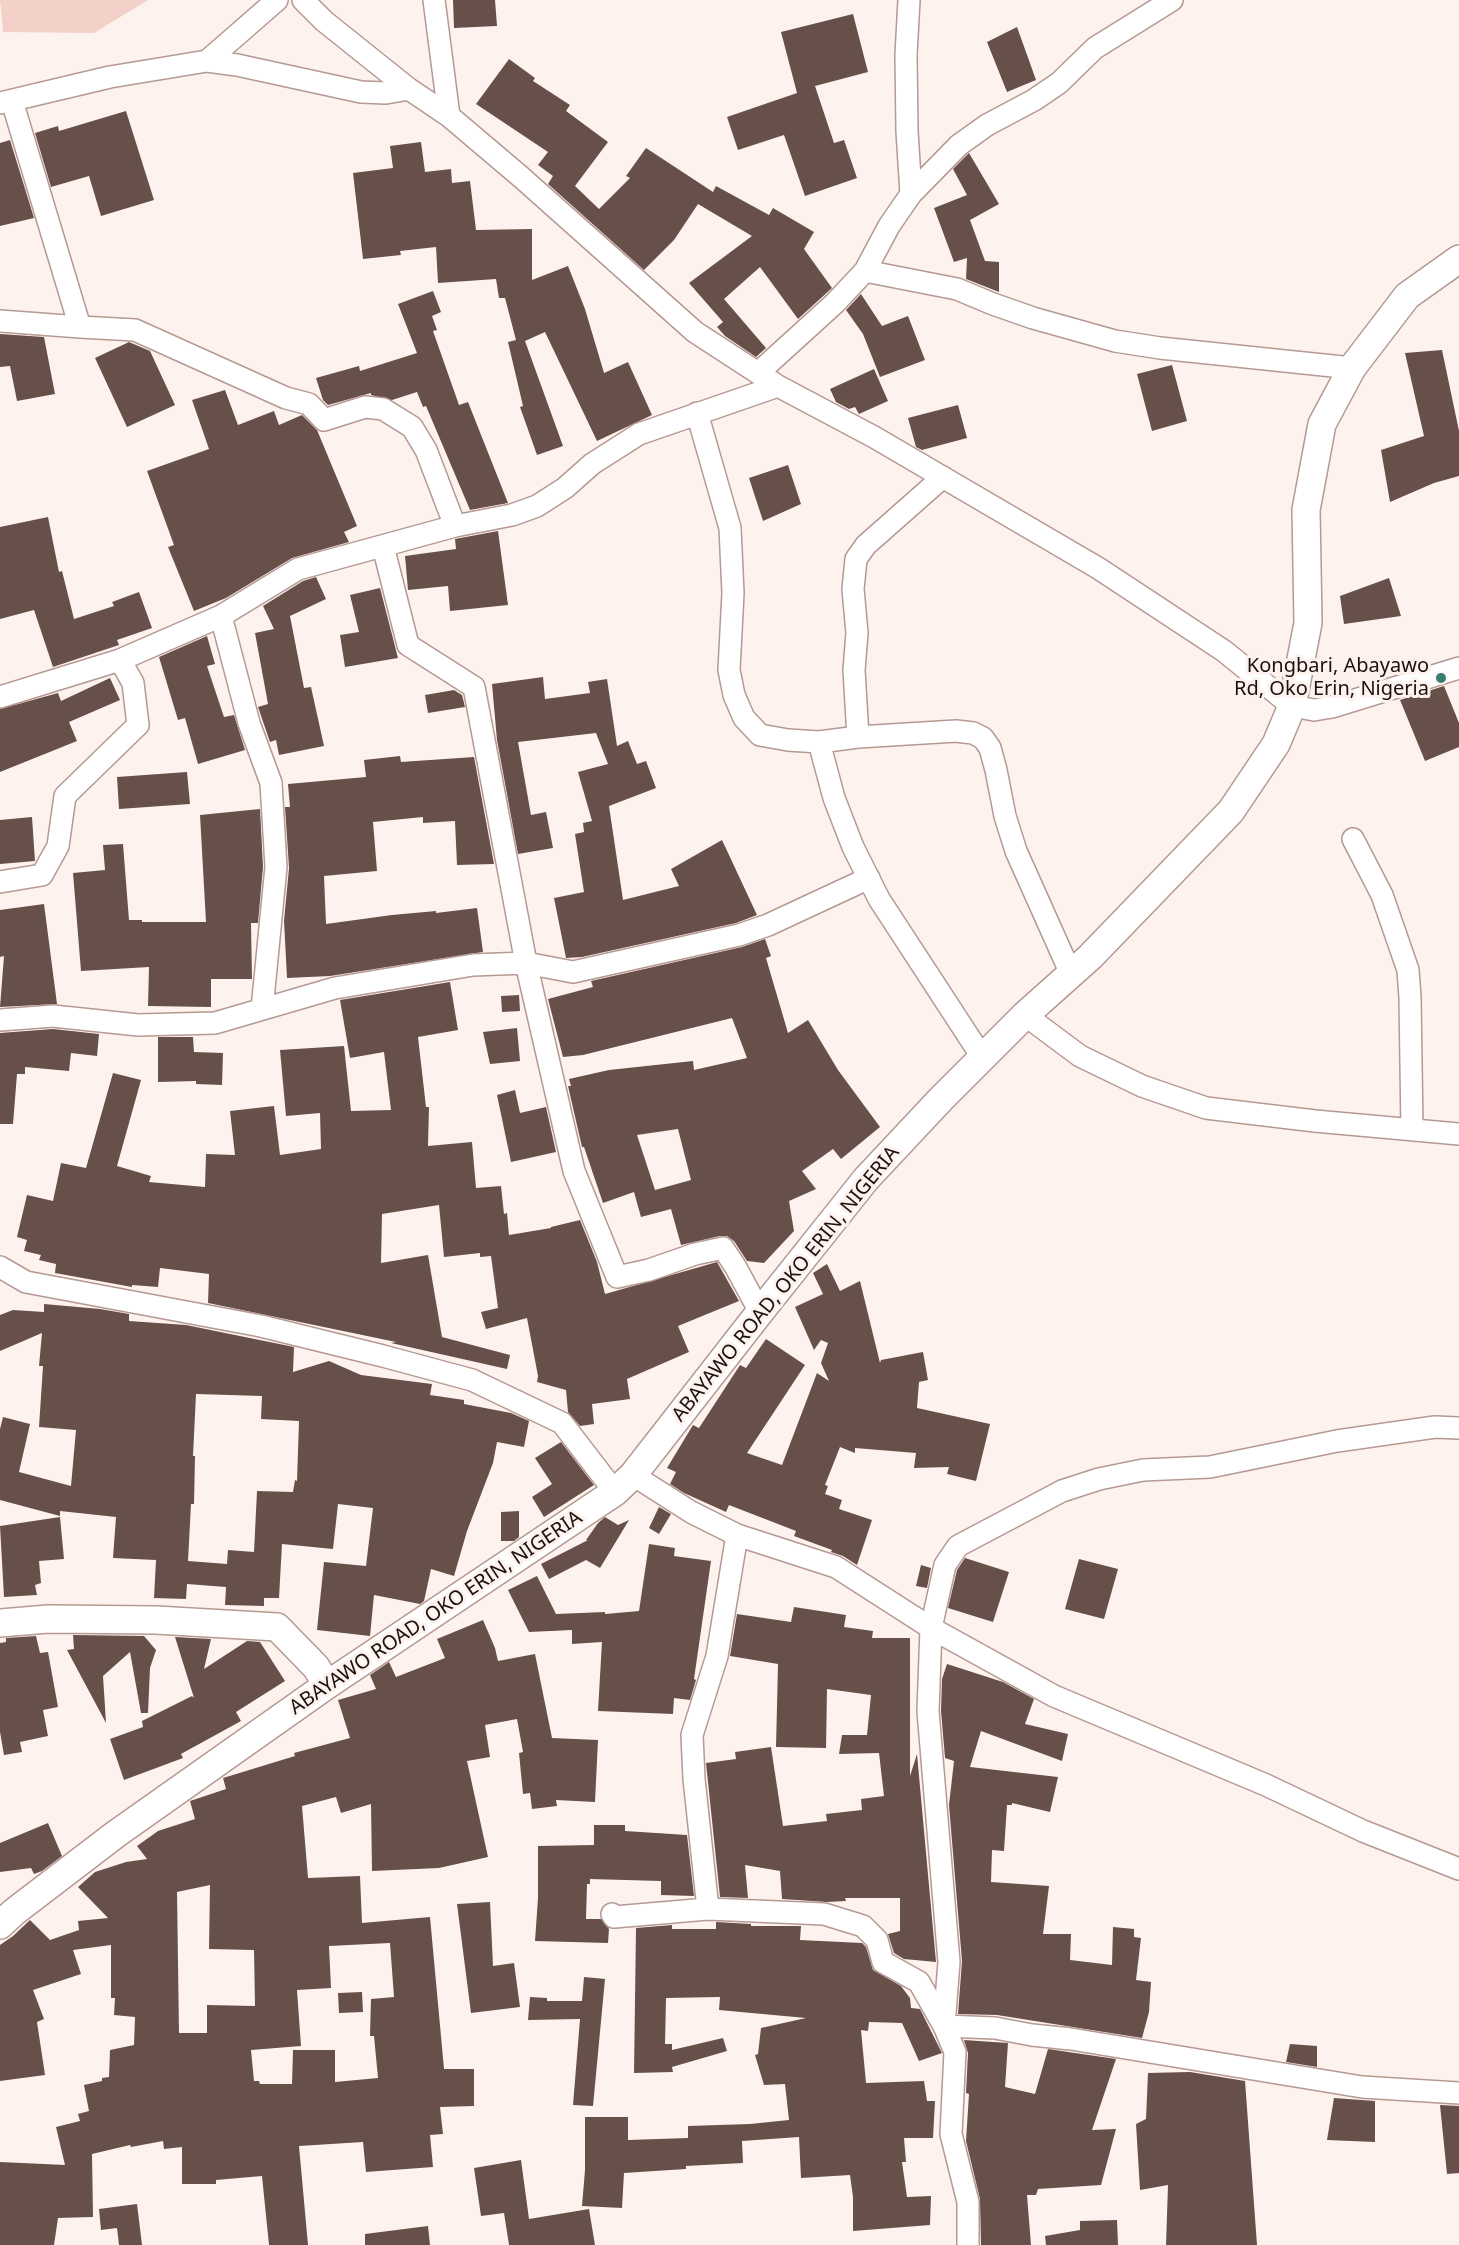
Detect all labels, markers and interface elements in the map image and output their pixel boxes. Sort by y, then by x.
place label: Kongbari, Abayawo Rd, Oko Erin, Nigeria [1234,654,1429,701]
marker: Kongbari, Abayawo Rd, Oko Erin, Nigeria [1434,671,1448,685]
street label: ABAYAWO ROAD, OKO ERIN, NIGERIA [667,1141,905,1427]
street label: ABAYAWO ROAD, OKO ERIN, NIGERIA [285,1506,587,1720]

